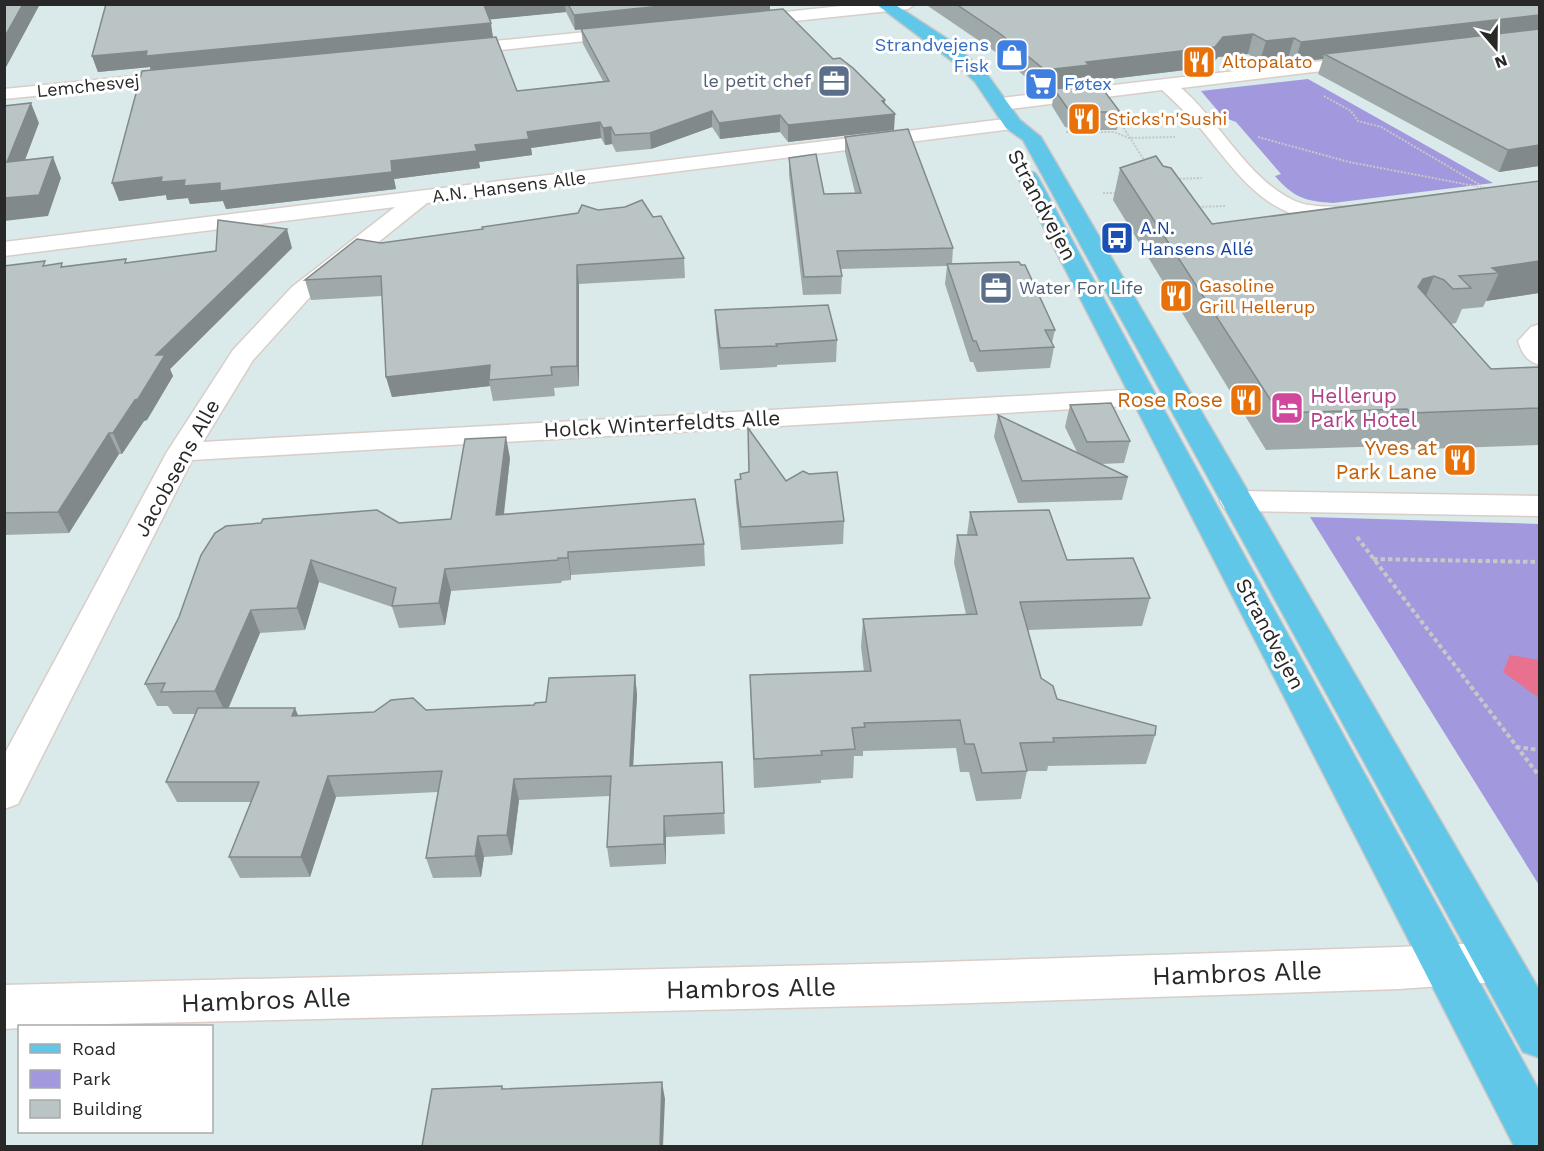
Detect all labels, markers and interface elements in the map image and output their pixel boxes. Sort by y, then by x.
north arrow [1466,18,1526,78]
place label: Strandvejens Fisk [875,34,989,76]
shop icon: Strandvejens Fisk [994,37,1030,73]
restaurant icon: Altopalato [1181,44,1217,80]
place label: Altopalato [1222,51,1313,72]
text: N [1492,51,1510,73]
office icon: le petit chef [816,63,852,99]
supermarket icon: Føtex [1023,66,1059,102]
street label: Lemchesvej [35,70,140,101]
place label: le petit chef [703,70,811,91]
place label: Føtex [1064,73,1112,94]
restaurant icon: Sticks'n'Sushi [1066,101,1102,137]
place label: Sticks'n'Sushi [1107,108,1227,129]
street label: Strandvejen [1003,145,1082,265]
street label: A.N. Hansens Alle [431,167,587,206]
place label: A.N. Hansens Allé [1140,217,1254,259]
bus stop icon: A.N. Hansens Allé [1099,220,1135,256]
office icon: Water For Life [978,270,1014,306]
place label: Gasoline Grill Hellerup [1199,275,1315,317]
place label: Water For Life [1019,277,1143,298]
restaurant icon: Gasoline Grill Hellerup [1158,278,1194,314]
restaurant icon: Rose Rose [1228,382,1264,418]
place label: Hellerup Park Hotel [1310,383,1417,432]
place label: Rose Rose [1117,387,1223,412]
hotel icon: Hellerup Park Hotel [1269,390,1305,426]
street label: Jacobsens Alle [128,395,225,541]
street label: Holck Winterfeldts Alle [543,405,781,442]
place label: Yves at Park Lane [1336,435,1437,484]
restaurant icon: Yves at Park Lane [1442,442,1478,478]
street label: Strandvejen [1231,574,1310,694]
street label: Hambros Alle [1151,955,1323,991]
street label: Hambros Alle [666,972,836,1004]
street label: Hambros Alle [180,982,352,1018]
legend [18,1025,213,1133]
text: Road [72,1038,116,1059]
text: Park [72,1068,111,1089]
text: Building [72,1098,142,1119]

